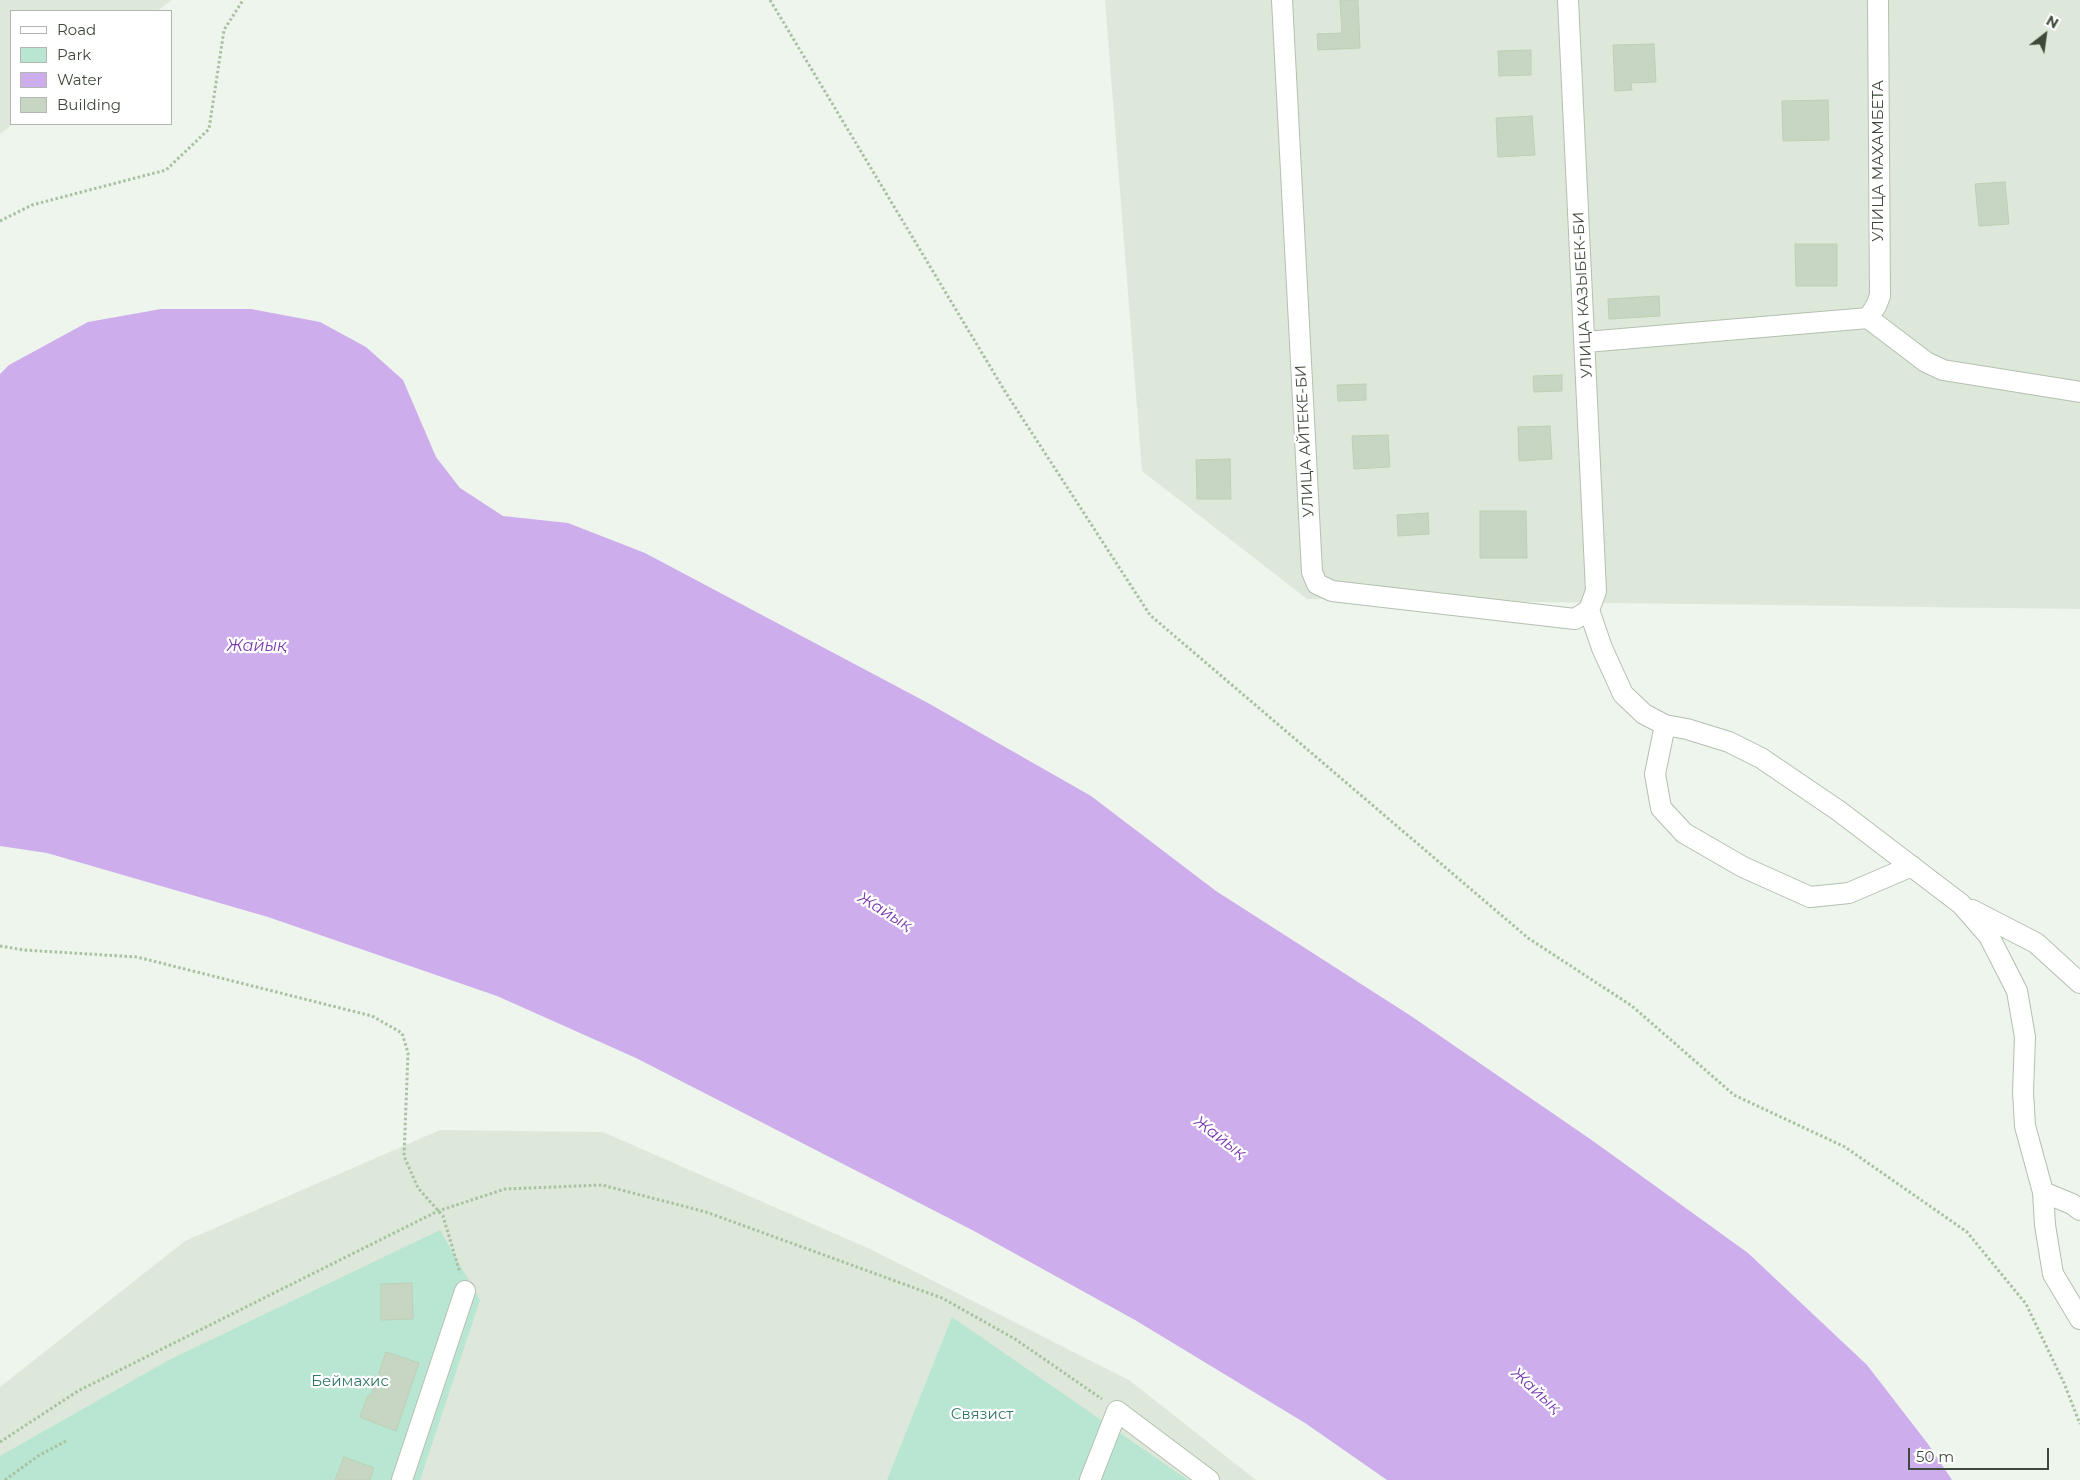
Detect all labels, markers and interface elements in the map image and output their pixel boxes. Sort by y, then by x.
legend [10,10,172,125]
north arrow [2020,10,2070,60]
text: N [2043,11,2062,33]
text: Road [57,20,96,39]
text: Park [57,45,91,64]
text: Water [57,70,103,89]
street label: УЛИЦА МАХАМБЕТА [1870,80,1888,242]
text: Building [57,95,121,114]
street label: УЛИЦА КАЗЫБЕК-БИ [1570,211,1596,379]
street label: УЛИЦА АЙТЕКЕ-БИ [1292,364,1318,518]
water label: Жайық [227,636,287,656]
water label: Жайық [854,888,916,936]
water label: Жайық [1190,1112,1250,1164]
water label: Жайық [1507,1364,1565,1418]
park label: Беймахис [311,1373,389,1391]
park label: Связист [951,1406,1013,1424]
scale bar [1910,1438,2051,1470]
text: 50 m [1916,1447,1954,1466]

